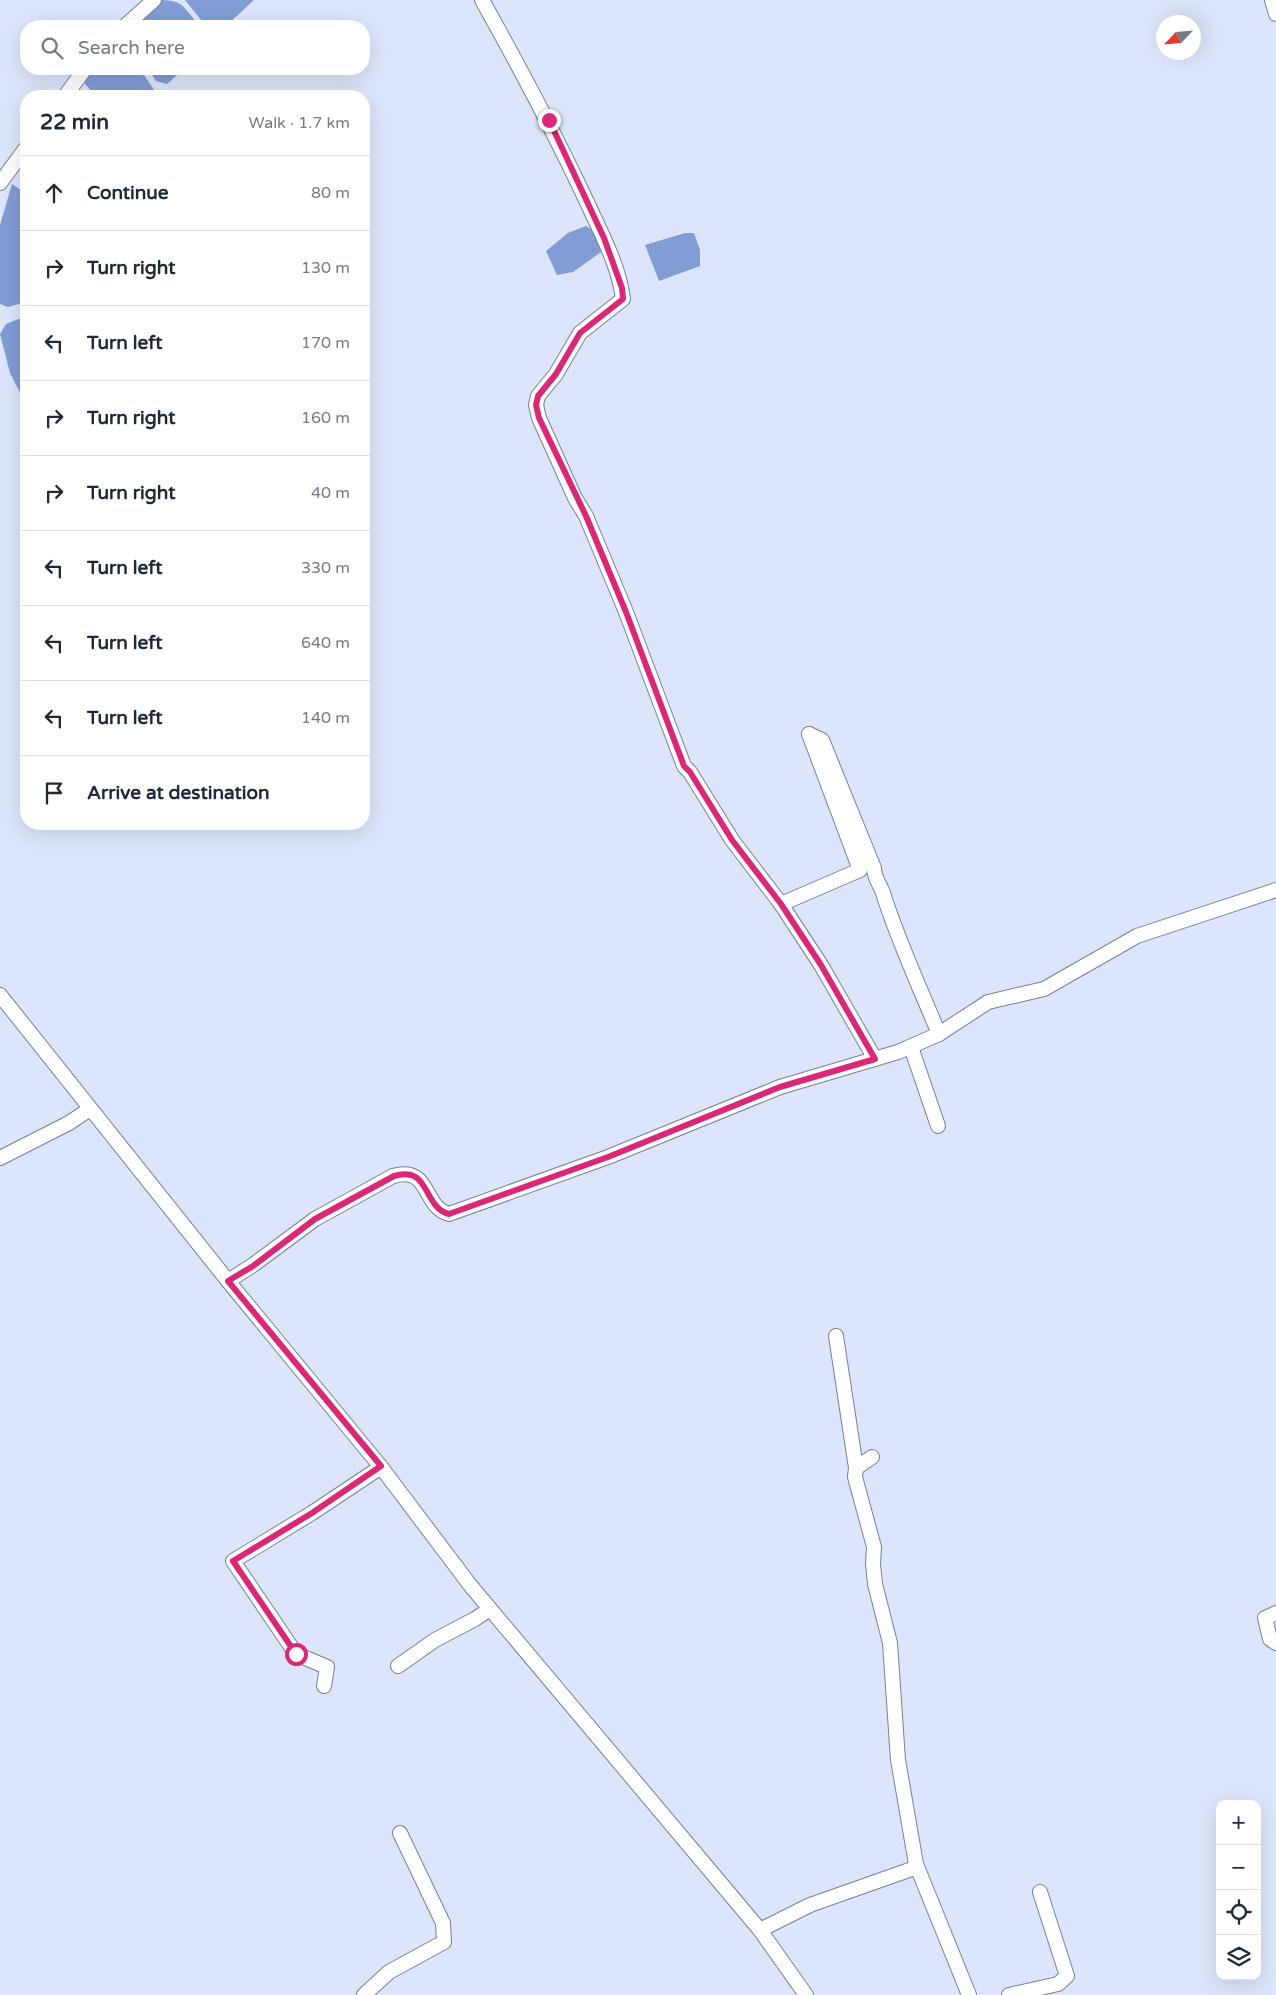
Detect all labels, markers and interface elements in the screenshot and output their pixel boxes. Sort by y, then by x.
north arrow [1156,15,1201,60]
search box [20,20,370,75]
icon: search [38,34,66,62]
text: Search here [78,37,185,59]
route end [538,109,561,132]
text: 22 min [40,110,109,135]
text: Walk · 1.7 km [249,113,350,133]
icon: ahead [40,179,68,207]
text: Continue [87,182,169,204]
text: 80 m [311,183,350,203]
icon: right [40,254,68,282]
text: Turn right [87,257,175,279]
text: 130 m [301,258,350,278]
icon: left [40,329,68,357]
text: Turn left [87,332,163,354]
text: 170 m [301,333,350,353]
icon: right [40,404,68,432]
text: Turn right [87,407,175,429]
text: 160 m [301,408,350,428]
icon: right [40,479,68,507]
text: Turn right [87,482,175,504]
text: 40 m [311,483,350,503]
icon: left [40,554,68,582]
text: Turn left [87,557,163,579]
text: 330 m [301,558,350,578]
icon: left [40,629,68,657]
text: Turn left [87,632,163,654]
text: 640 m [301,633,350,653]
icon: left [40,704,68,732]
text: Turn left [87,707,163,729]
text: 140 m [301,708,350,728]
icon: arrive [40,779,68,807]
text: Arrive at destination [87,782,270,804]
route start [285,1643,308,1666]
map controls [1216,1800,1261,1980]
button: + [1216,1800,1261,1845]
button: − [1216,1845,1261,1890]
button: locate [1216,1890,1261,1935]
button: layers [1216,1935,1261,1980]

